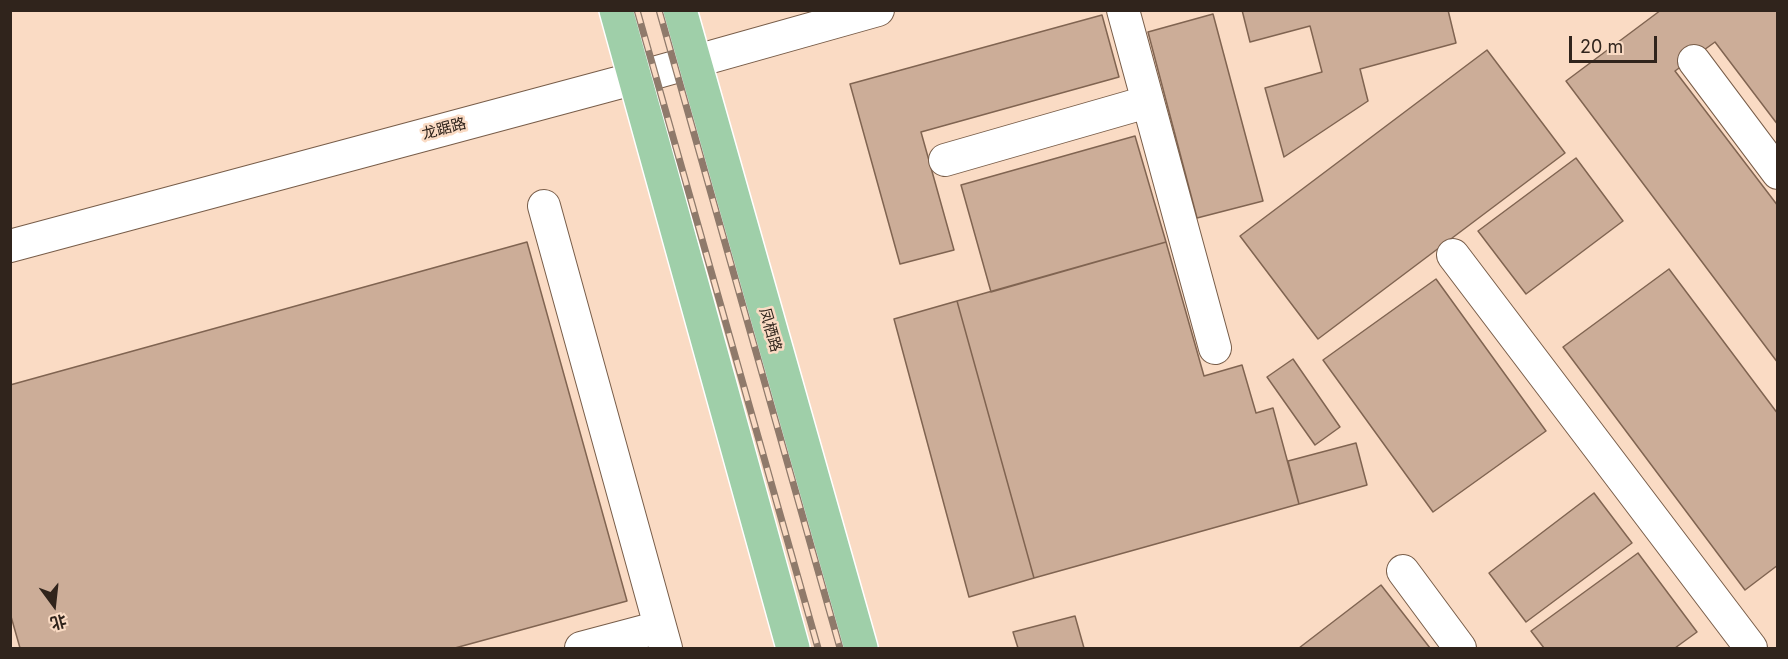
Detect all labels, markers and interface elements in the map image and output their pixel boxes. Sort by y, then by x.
scale bar [1572,24,1660,62]
text: 20 m [1580,36,1623,57]
street label: 龙踞路 [420,114,468,144]
street label: 凤栖路 [755,306,785,354]
north arrow [24,575,84,635]
text: 北 [48,611,69,634]

